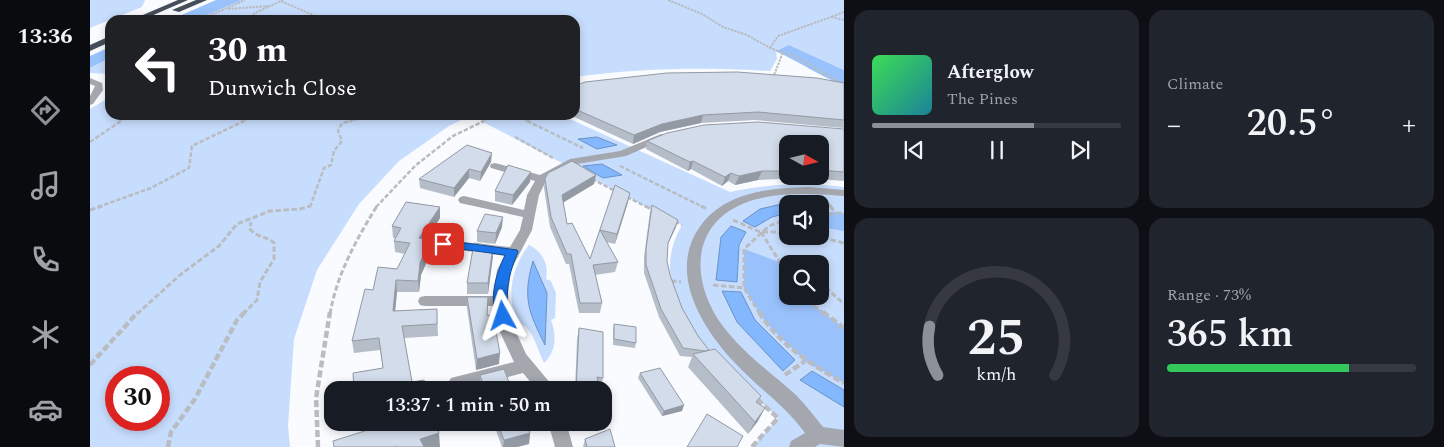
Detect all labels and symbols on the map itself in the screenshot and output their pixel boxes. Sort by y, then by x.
north arrow [779,135,829,185]
pin [422,223,464,265]
position arrow [476,289,528,341]
speed limit sign: 30 [105,366,170,431]

